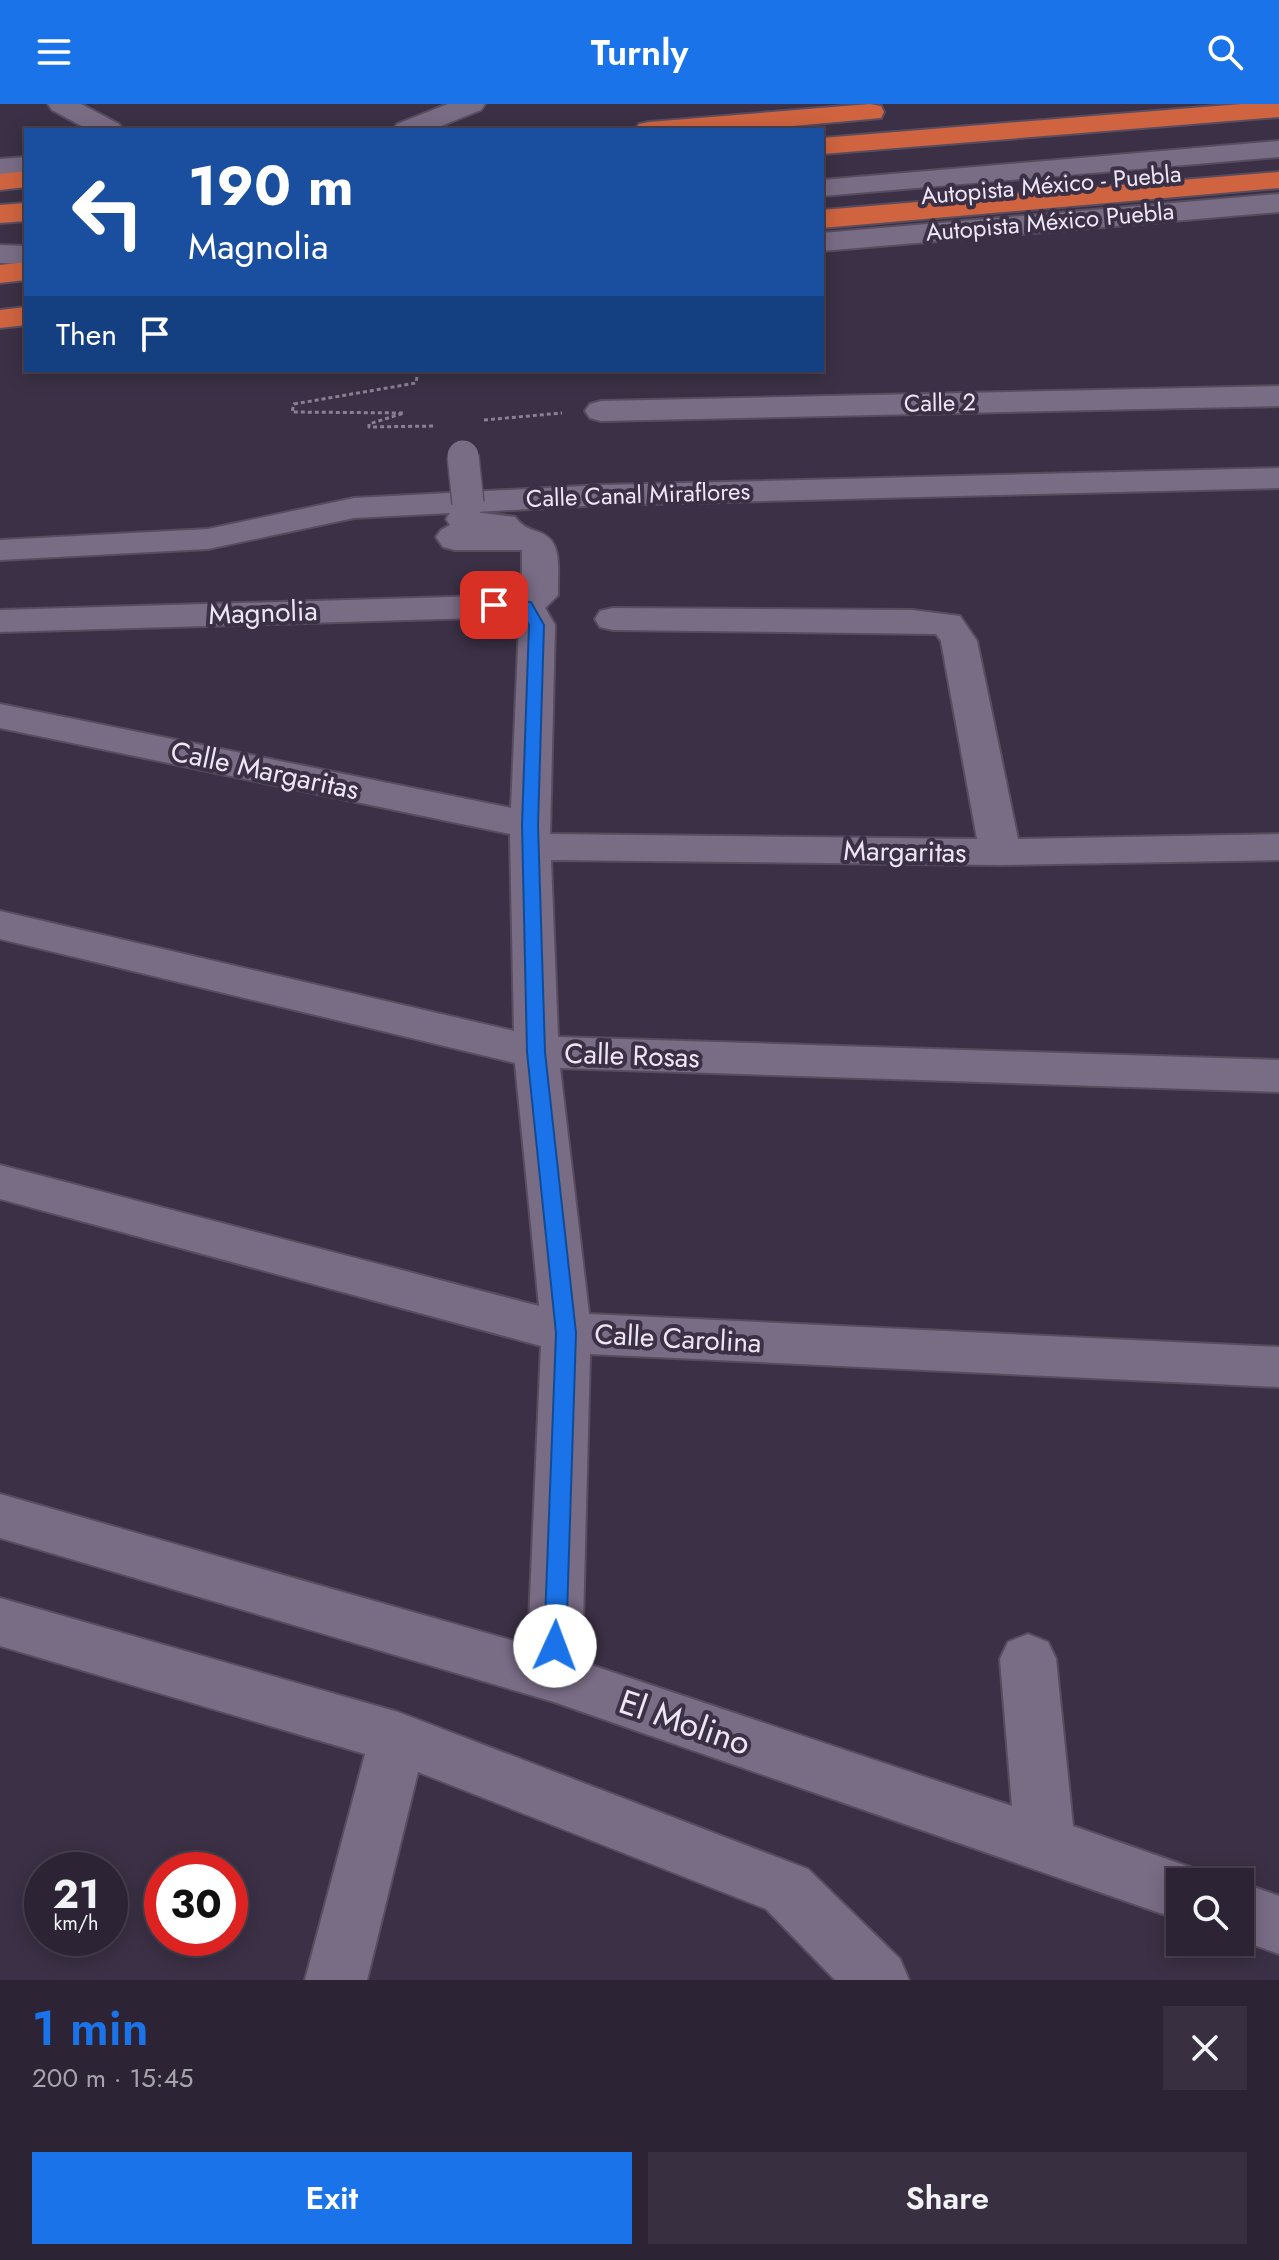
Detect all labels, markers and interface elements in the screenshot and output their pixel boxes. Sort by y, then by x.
text: Turnly [591,26,688,78]
icon: menu [32,30,76,74]
icon: search [1203,30,1247,74]
text: 190 m [188,145,354,226]
street label: Autopista México - Puebla [919,156,1183,213]
icon: left [56,160,160,264]
street label: Autopista México Puebla [924,193,1176,250]
text: Magnolia [188,220,329,272]
icon: arrive [133,312,177,356]
text: Then [56,313,117,356]
street label: Calle 2 [904,384,976,421]
street label: Calle Canal Miraflores [525,473,751,516]
pin [460,571,528,639]
icon: arrive [472,583,516,627]
street label: Magnolia [208,590,318,635]
street label: Calle Margaritas [167,731,363,810]
street label: Margaritas [843,830,967,873]
street label: Calle Rosas [564,1033,700,1078]
street label: Calle Carolina [593,1314,763,1363]
position arrow [513,1604,597,1688]
street label: El Molino [613,1677,757,1768]
speed limit sign: 30 [144,1852,248,1956]
text: 21 [53,1865,99,1923]
map controls [1166,1868,1254,1956]
button: search [1166,1868,1254,1956]
text: km/h [53,1909,99,1938]
text: 1 min [32,1994,149,2063]
button: close [1163,2006,1247,2090]
text: 200 m · 15:45 [32,2059,193,2097]
button: Exit [32,2152,632,2244]
button: Share [648,2152,1247,2244]

